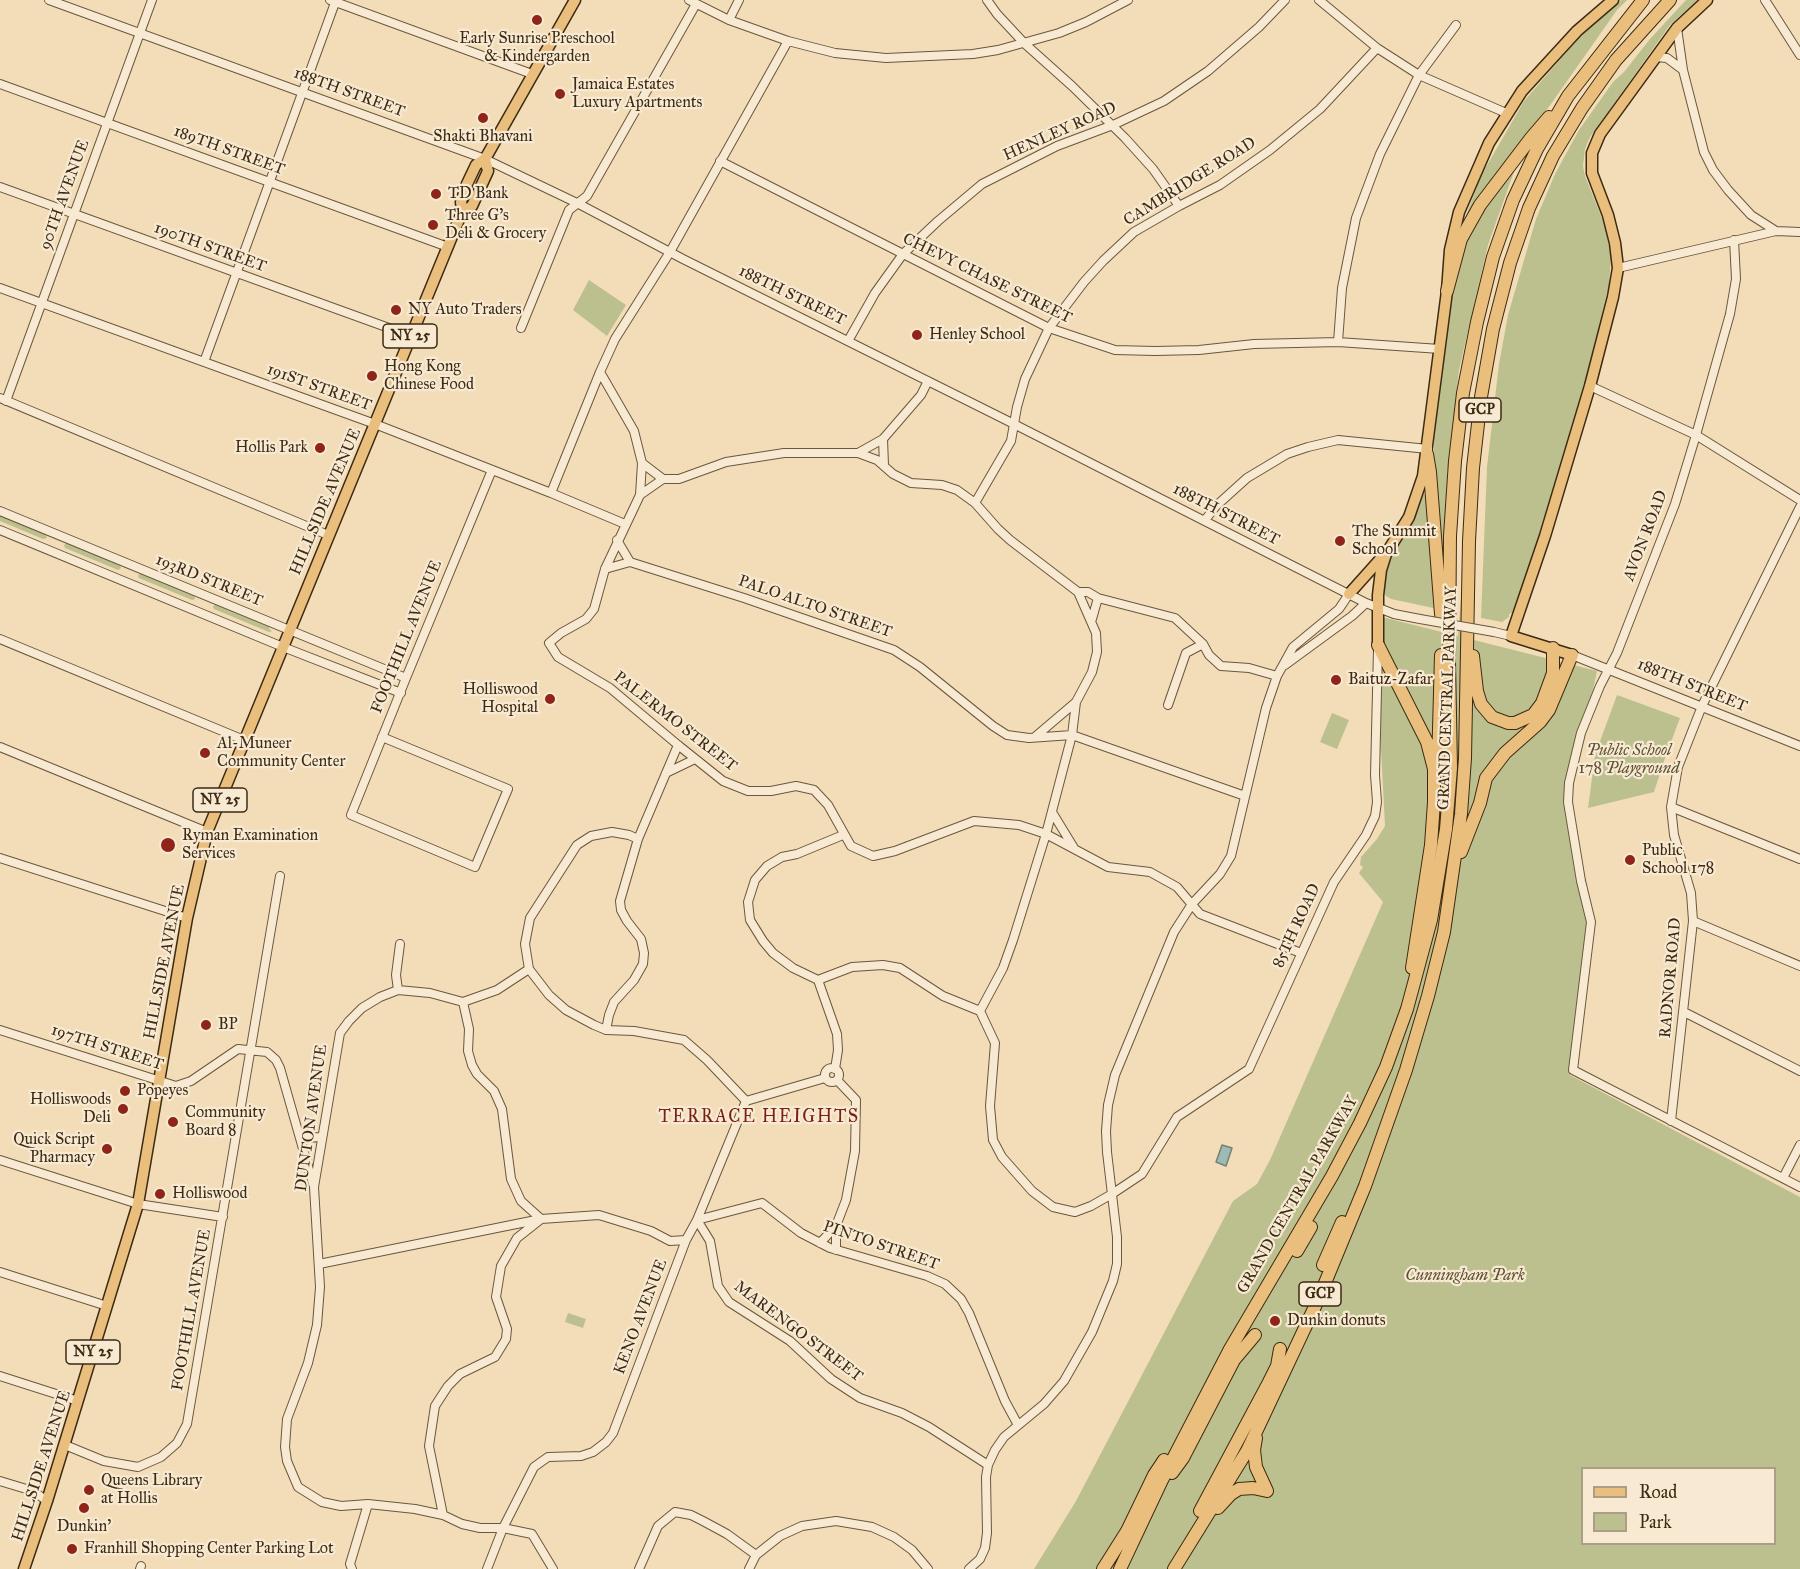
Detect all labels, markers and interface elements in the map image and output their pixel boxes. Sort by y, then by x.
marker: Early Sunrise Preschool & Kindergarden [530,13,544,27]
place label: Early Sunrise Preschool & Kindergarden [459,29,615,67]
street label: 188TH STREET [291,64,407,122]
place label: Jamaica Estates Luxury Apartments [572,75,702,113]
marker: Jamaica Estates Luxury Apartments [553,87,567,101]
street label: HENLEY ROAD [1000,98,1120,166]
marker: Shakti Bhavani [476,111,490,125]
street label: 189TH STREET [171,122,287,180]
place label: Shakti Bhavani [433,127,533,147]
street label: CAMBRIDGE ROAD [1120,133,1260,231]
street label: 90TH AVENUE [36,137,94,253]
place label: TD Bank [448,184,508,204]
marker: TD Bank [429,187,443,201]
place label: Three G's Deli & Grocery [445,206,546,244]
marker: Three G's Deli & Grocery [426,218,440,232]
street label: 190TH STREET [151,219,269,277]
street label: CHEVY CHASE STREET [899,230,1075,328]
street label: 188TH STREET [735,262,849,330]
place label: NY Auto Traders [408,300,521,320]
marker: NY Auto Traders [389,303,403,317]
road number: NY 25 [383,324,437,348]
place label: Henley School [929,325,1025,345]
marker: Henley School [910,328,924,342]
place label: Hong Kong Chinese Food [384,357,474,395]
street label: 191ST STREET [264,360,374,416]
marker: Hong Kong Chinese Food [365,369,379,383]
road number: GCP [1459,398,1501,422]
street label: HILLSIDE AVENUE [286,426,366,578]
place label: Hollis Park [235,438,308,458]
marker: Hollis Park [313,441,327,455]
street label: 188TH STREET [1170,480,1282,550]
street label: AVON ROAD [1620,488,1672,584]
place label: The Summit School [1352,522,1437,560]
marker: The Summit School [1333,534,1347,548]
street label: 193RD STREET [153,551,265,611]
street label: FOOTHILL AVENUE [367,558,447,716]
street label: PALO ALTO STREET [736,572,894,642]
street label: GRAND CENTRAL PARKWAY [1434,586,1462,810]
street label: 188TH STREET [1634,655,1750,717]
street label: PALERMO STREET [609,668,741,776]
place label: Baituz-Zafar [1348,670,1433,690]
marker: Baituz-Zafar [1329,673,1343,687]
place label: Holliswood Hospital [463,680,538,718]
marker: Holliswood Hospital [543,692,557,706]
place label: Al-Muneer Community Center [217,734,345,772]
park label: Public School 178 Playground [1579,741,1679,779]
marker: Al-Muneer Community Center [198,746,212,760]
road number: NY 25 [193,788,247,812]
place label: Ryman Examination Services [182,826,318,864]
marker: Ryman Examination Services [159,836,177,854]
place label: Public School 178 [1642,841,1714,879]
marker: Public School 178 [1623,853,1637,867]
street label: 85TH ROAD [1269,881,1325,971]
street label: HILLSIDE AVENUE [141,883,189,1041]
street label: RADNOR ROAD [1656,917,1686,1039]
place label: BP [218,1015,238,1035]
marker: BP [199,1018,213,1032]
street label: 197TH STREET [48,1021,166,1075]
street label: DUNTON AVENUE [292,1043,332,1193]
place label: Popeyes [137,1081,188,1101]
marker: Popeyes [118,1084,132,1098]
place label: Holliswoods Deli [30,1090,111,1128]
street label: GRAND CENTRAL PARKWAY [1234,1093,1362,1297]
marker: Holliswoods Deli [116,1102,130,1116]
place label: Community Board 8 [185,1103,265,1141]
district label: TERRACE HEIGHTS [658,1107,860,1129]
marker: Community Board 8 [166,1115,180,1129]
place label: Quick Script Pharmacy [13,1130,95,1168]
marker: Quick Script Pharmacy [100,1142,114,1156]
place label: Holliswood [172,1184,247,1204]
marker: Holliswood [153,1187,167,1201]
street label: PINTO STREET [820,1217,942,1275]
street label: FOOTHILL AVENUE [168,1228,216,1392]
street label: KENO AVENUE [610,1257,672,1377]
park label: Cunningham Park [1405,1266,1525,1286]
street label: MARENGO STREET [730,1277,866,1387]
road number: GCP [1299,1282,1341,1306]
place label: Dunkin donuts [1287,1311,1386,1331]
marker: Dunkin donuts [1268,1314,1282,1328]
road number: NY 25 [66,1340,120,1364]
street label: HILLSIDE AVENUE [9,1388,75,1544]
legend [1581,1467,1776,1545]
place label: Queens Library at Hollis [101,1471,202,1509]
text: Road [1639,1481,1677,1503]
marker: Queens Library at Hollis [82,1483,96,1497]
marker: Dunkin' [77,1501,91,1515]
text: Park [1639,1511,1672,1533]
place label: Dunkin' [57,1517,111,1537]
place label: Franhill Shopping Center Parking Lot [84,1539,334,1559]
marker: Franhill Shopping Center Parking Lot [65,1542,79,1556]

